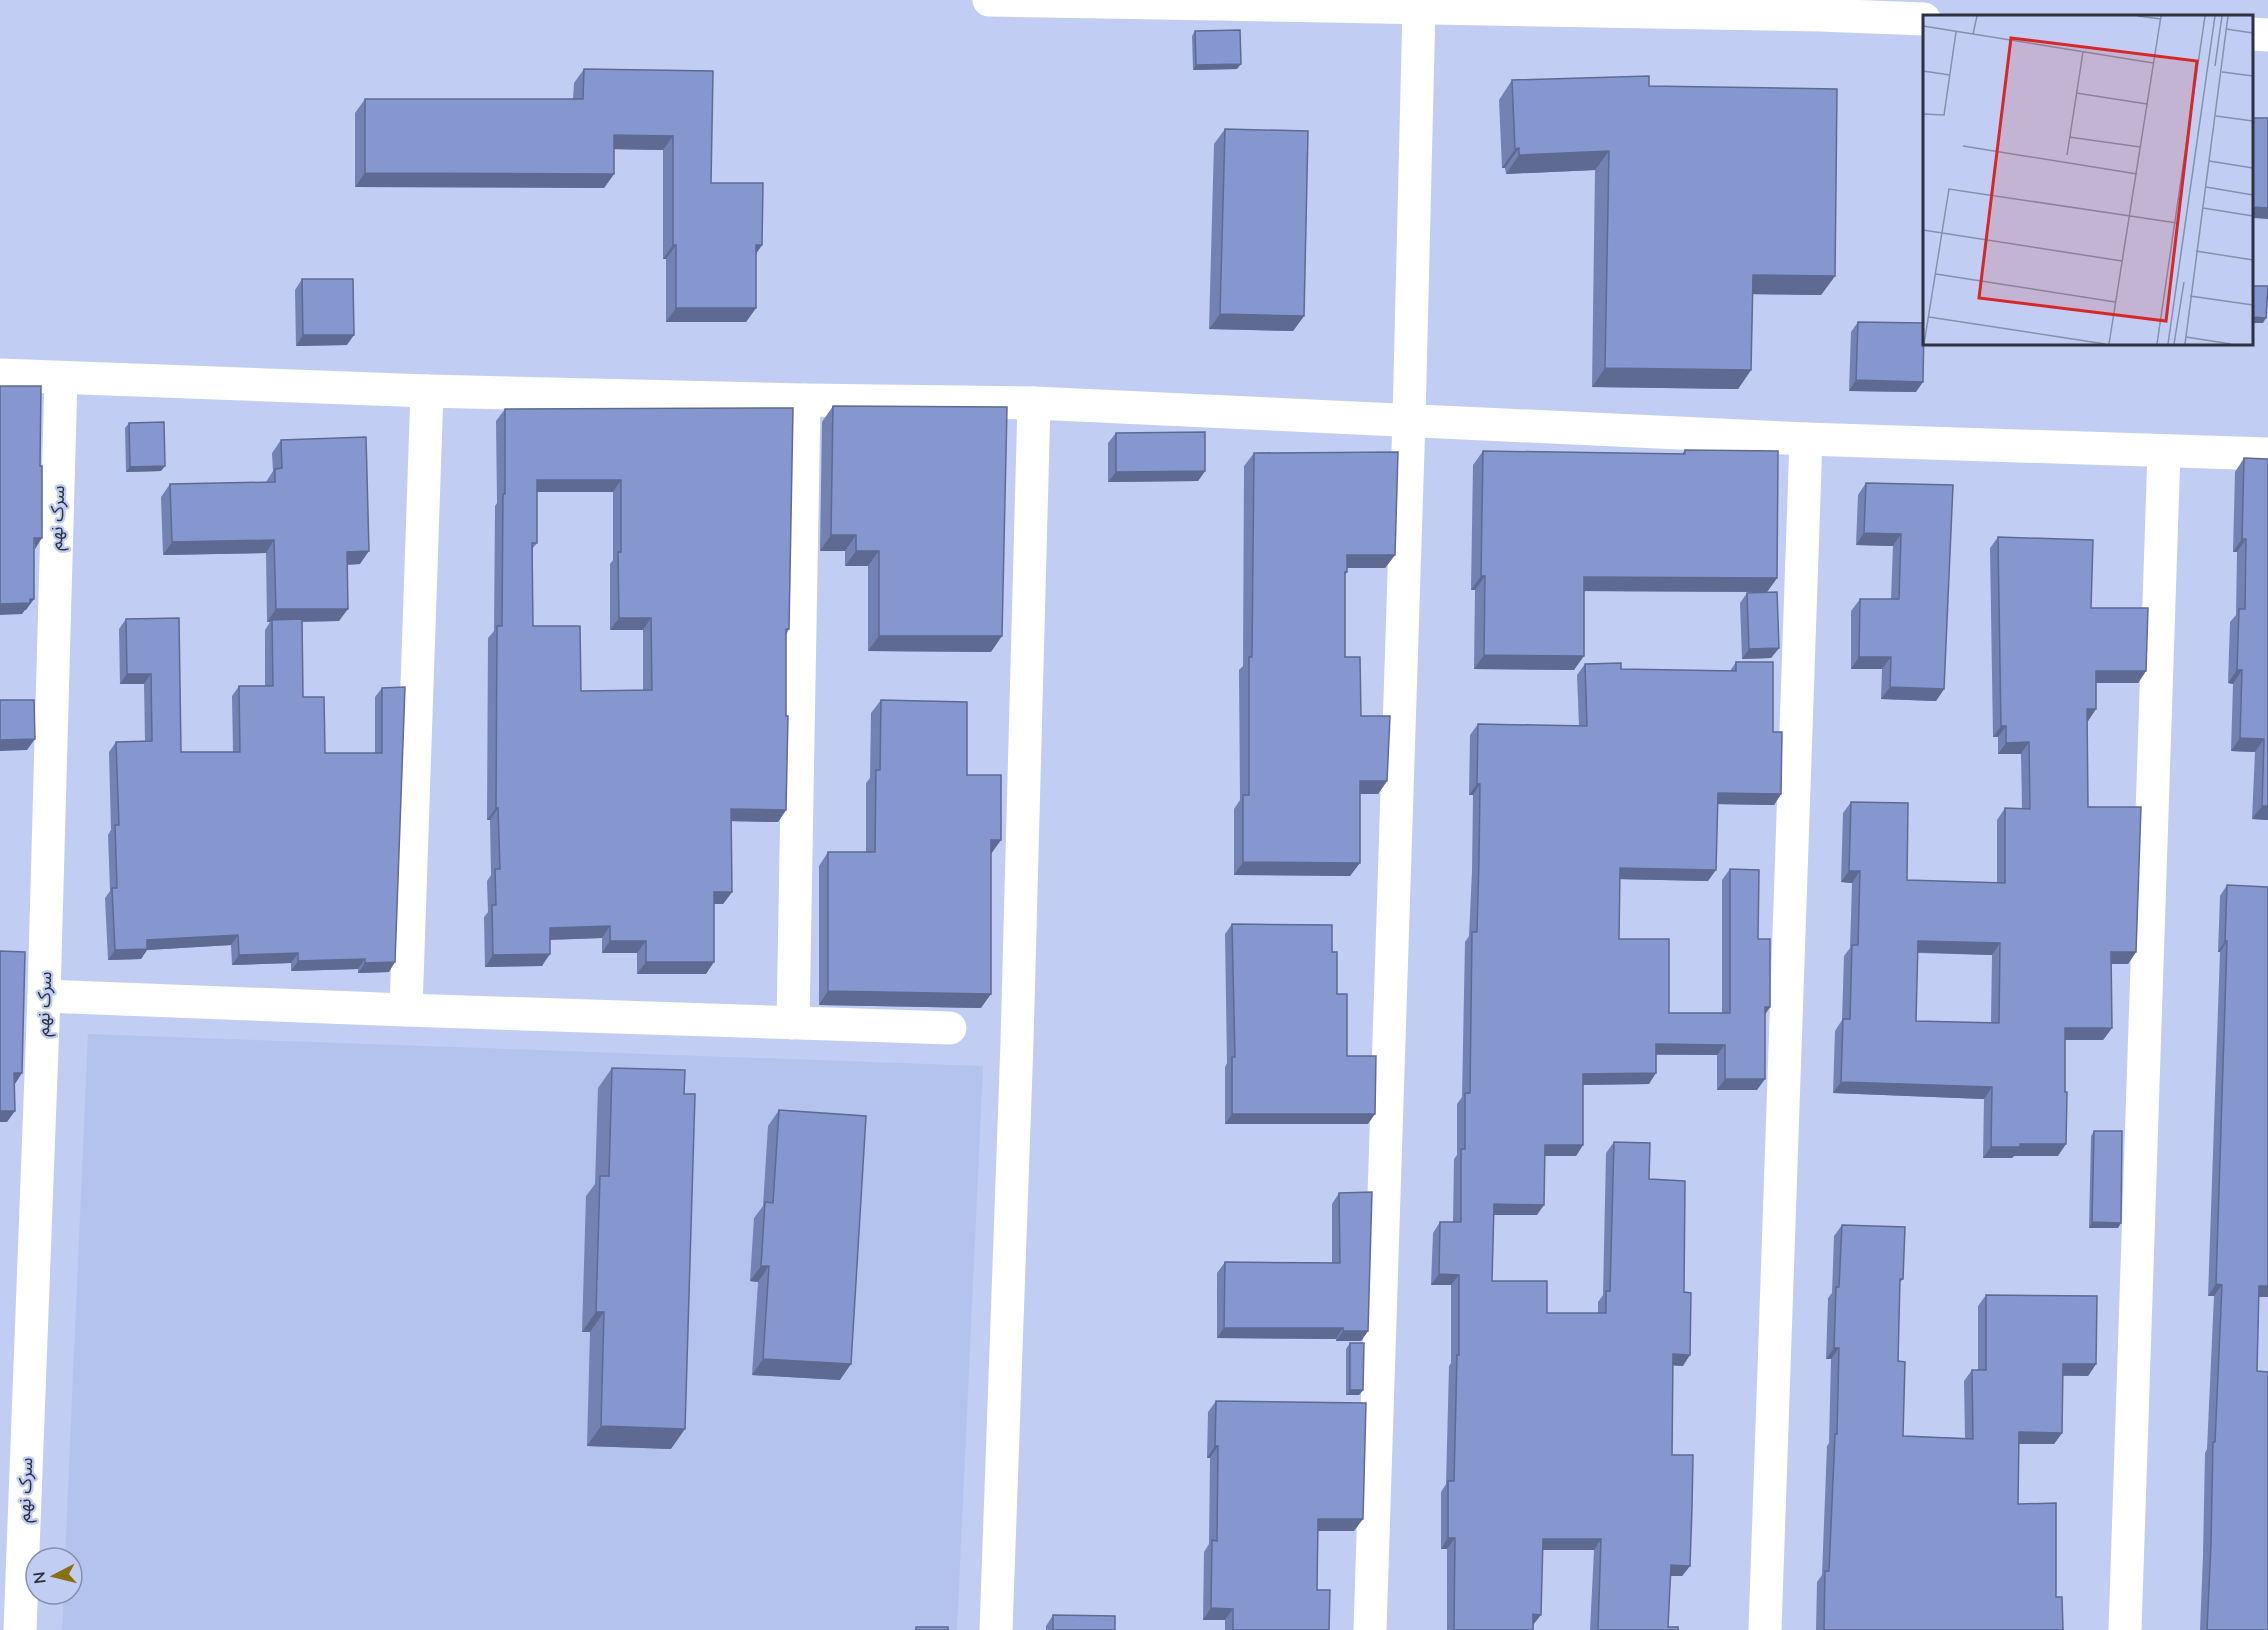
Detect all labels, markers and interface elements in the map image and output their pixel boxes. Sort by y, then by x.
inset map [1923,15,2253,345]
street label: سرک نهم [44,485,71,551]
street label: سرک نهم [31,971,58,1037]
street label: سرک نهم [12,1457,39,1523]
north arrow [24,1546,84,1606]
text: N [28,1570,52,1585]

